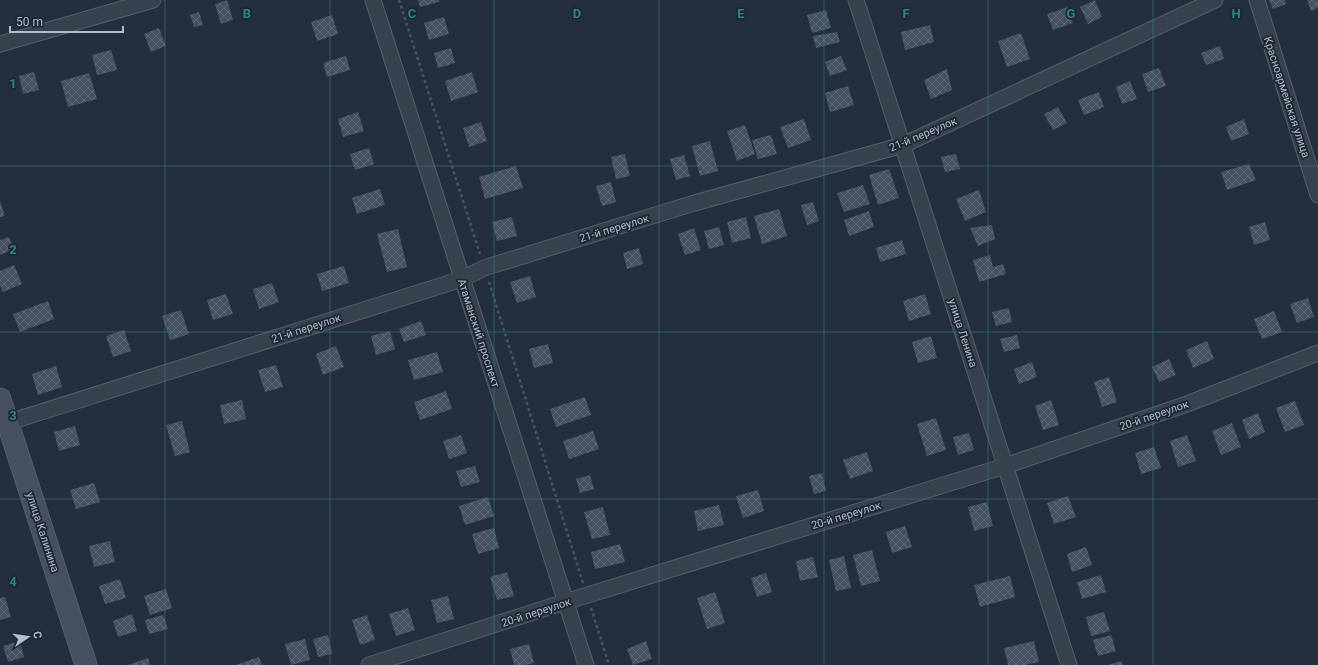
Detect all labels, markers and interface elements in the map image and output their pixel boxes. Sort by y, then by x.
text: B [243,6,251,21]
text: C [408,6,417,21]
text: D [573,6,581,21]
text: E [737,6,745,21]
text: F [902,6,910,21]
text: G [1067,6,1076,21]
text: H [1231,6,1241,21]
scale bar [10,8,123,34]
text: 50 m [16,15,43,29]
street label: Красноармейская улица [1261,35,1312,159]
text: 1 [9,76,17,91]
street label: 21-й переулок [887,114,959,155]
street label: 21-й переулок [578,212,651,245]
text: 2 [9,242,17,257]
street label: Атаманский проспект [455,277,502,390]
street label: улица Ленина [945,297,980,369]
street label: 21-й переулок [270,311,343,346]
street label: 20-й переулок [1118,398,1190,433]
text: 3 [9,408,17,423]
street label: улица Калинина [23,490,62,574]
street label: 20-й переулок [810,499,883,532]
text: 4 [9,574,17,589]
street label: 20-й переулок [500,595,573,630]
north arrow [8,617,48,657]
text: С [30,630,44,640]

